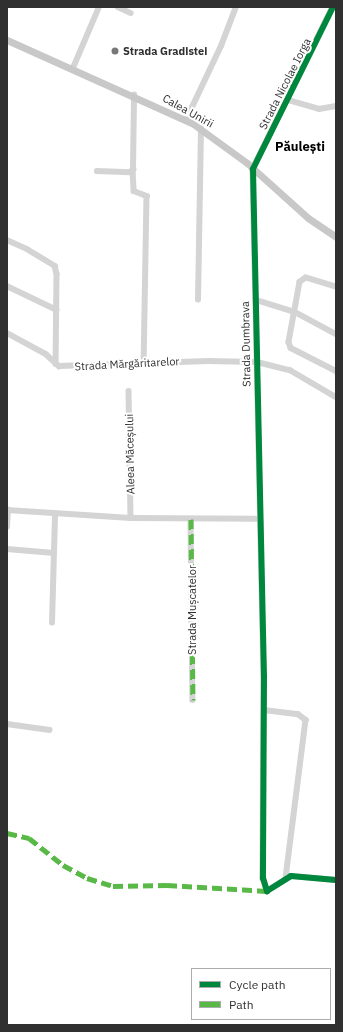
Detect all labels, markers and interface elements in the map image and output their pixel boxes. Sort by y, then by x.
street label: Strada Nicolae Iorga [256,36,314,132]
place label: Strada Gradistei [123,44,207,58]
marker: Strada Gradistei [110,46,120,56]
street label: Calea Unirii [160,92,216,130]
district label: Păulești [275,139,325,155]
street label: Strada Dumbrava [239,301,253,387]
street label: Strada Mărgăritarelor [74,355,180,373]
street label: Aleea Măceșului [123,414,137,494]
street label: Strada Mușcatelor [185,565,199,655]
legend [191,968,331,1020]
text: Cycle path [229,977,286,992]
text: Path [229,997,254,1012]

